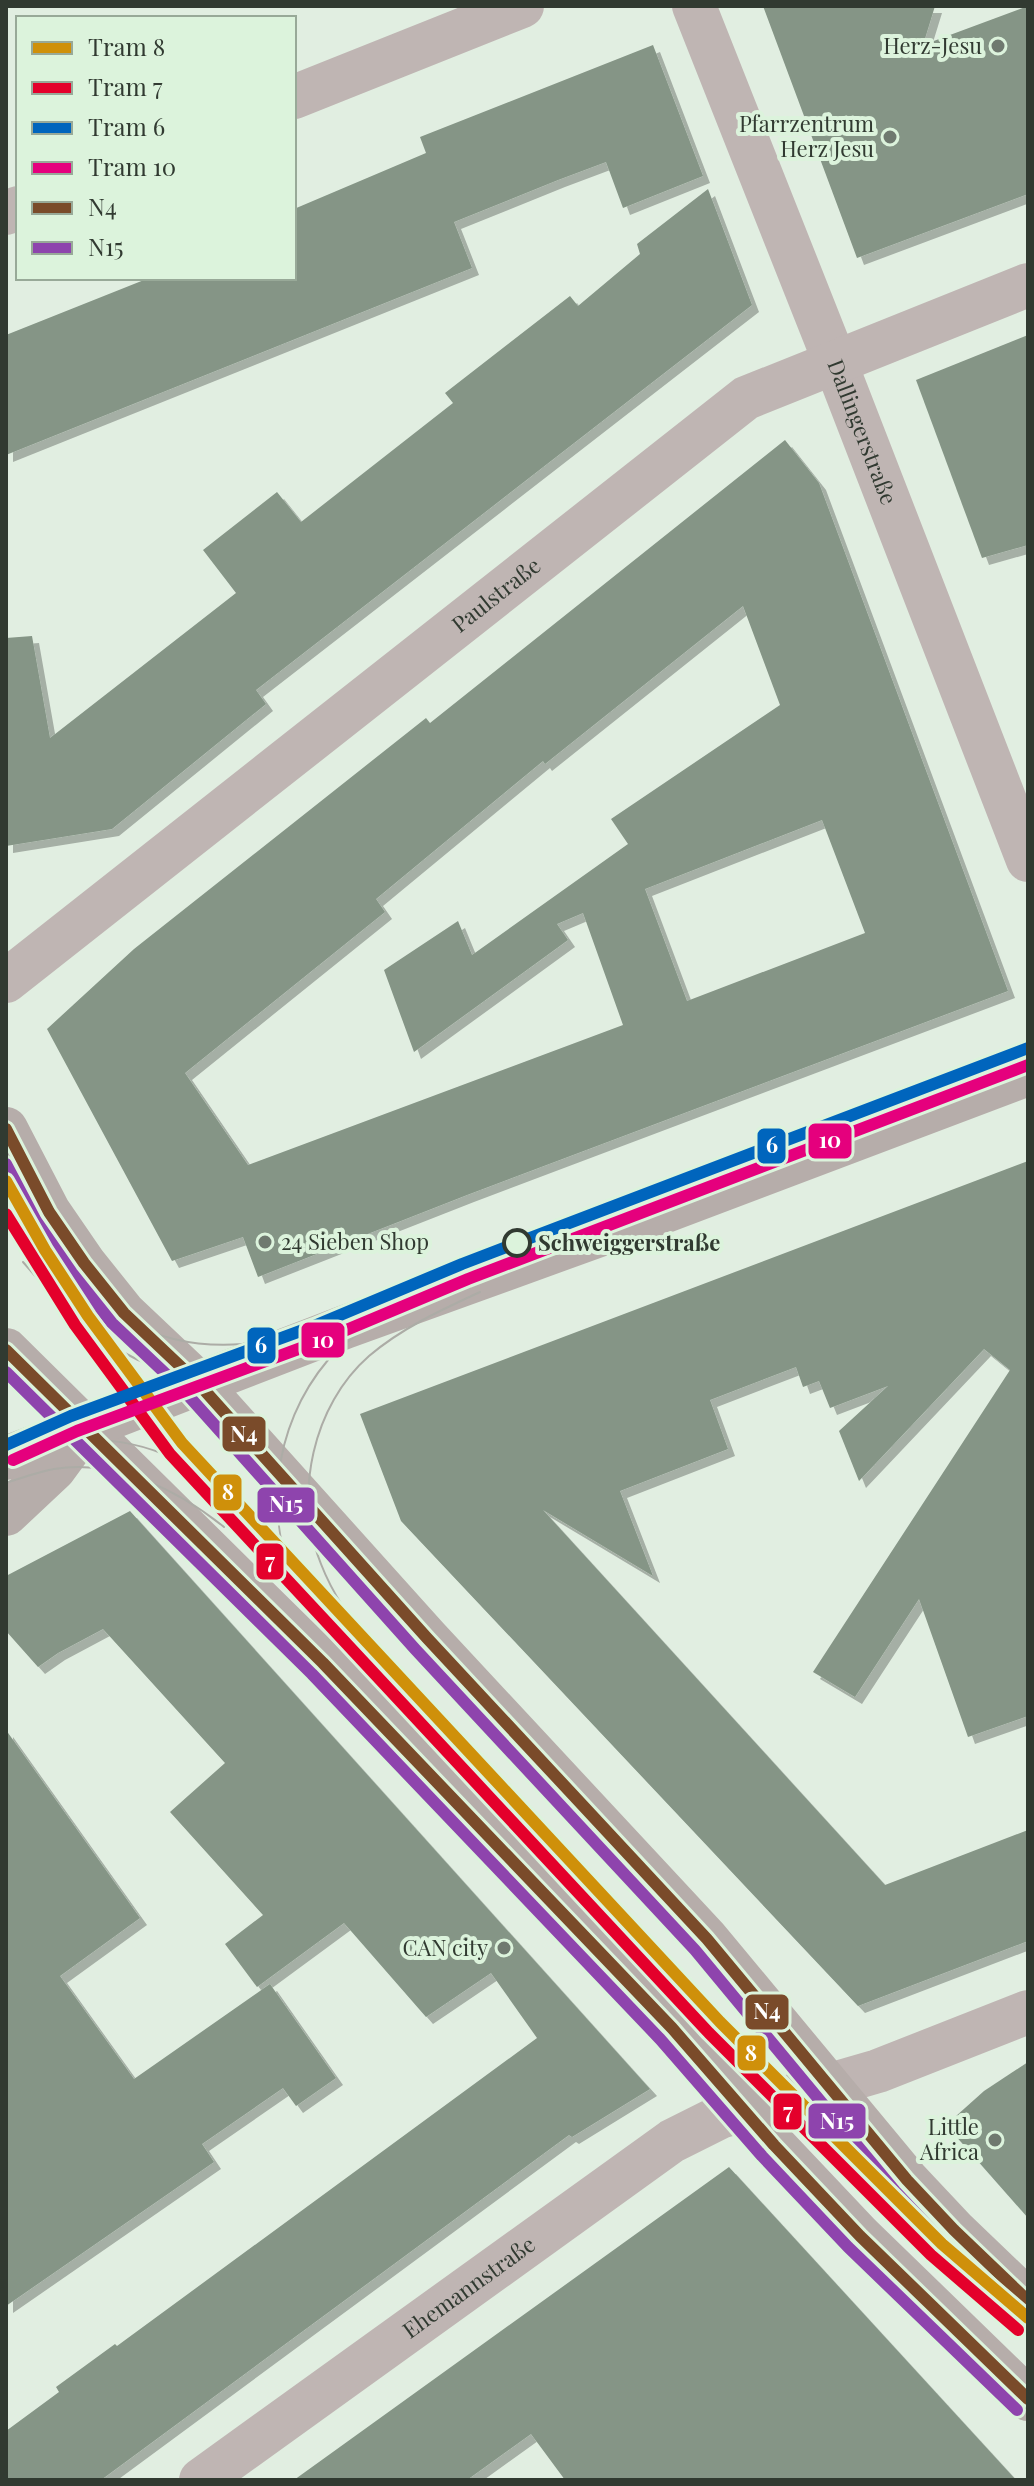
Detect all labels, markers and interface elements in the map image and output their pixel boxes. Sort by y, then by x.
legend [16,16,296,280]
text: Tram 8 [88,30,165,62]
place label: Herz-Jesu [883,30,982,60]
marker: Herz-Jesu [989,37,1007,55]
text: Tram 7 [88,70,163,102]
place label: Pfarrzentrum Herz Jesu [739,108,874,163]
text: Tram 6 [88,110,165,142]
marker: Pfarrzentrum Herz Jesu [881,128,899,146]
text: Tram 10 [88,150,176,182]
text: N4 [88,190,117,222]
text: N15 [88,230,124,262]
street label: Dallingerstraße [821,355,905,509]
street label: Paulstraße [445,550,546,638]
line badge: 10 [807,1122,853,1160]
text: 10 [819,1124,841,1154]
line badge: 6 [756,1127,787,1165]
text: 6 [766,1129,778,1159]
place label: 24 Sieben Shop [281,1226,429,1256]
place label: Schweiggerstraße [538,1227,720,1257]
marker: Schweiggerstraße [503,1229,531,1257]
marker: 24 Sieben Shop [256,1233,274,1251]
line badge: 10 [300,1321,346,1359]
text: 10 [312,1324,334,1354]
line badge: 6 [246,1326,277,1365]
text: 6 [255,1329,267,1359]
line badge: N4 [221,1415,267,1453]
text: N4 [230,1418,258,1448]
line badge: 8 [212,1473,243,1512]
text: 8 [222,1476,234,1506]
line badge: N15 [256,1486,316,1524]
text: N15 [269,1488,303,1518]
line badge: 7 [255,1542,285,1581]
text: 7 [265,1545,275,1575]
place label: CAN city [402,1932,488,1962]
marker: CAN city [495,1939,513,1957]
line badge: N4 [744,1993,790,2031]
text: N4 [753,1995,781,2025]
line badge: 8 [736,2034,767,2072]
text: 8 [745,2037,757,2067]
line badge: 7 [772,2092,803,2131]
text: 7 [783,2095,793,2125]
line badge: N15 [807,2102,867,2140]
text: N15 [820,2105,854,2135]
place label: Little Africa [919,2111,979,2166]
marker: Little Africa [986,2131,1004,2149]
street label: Ehemannstraße [396,2228,541,2344]

